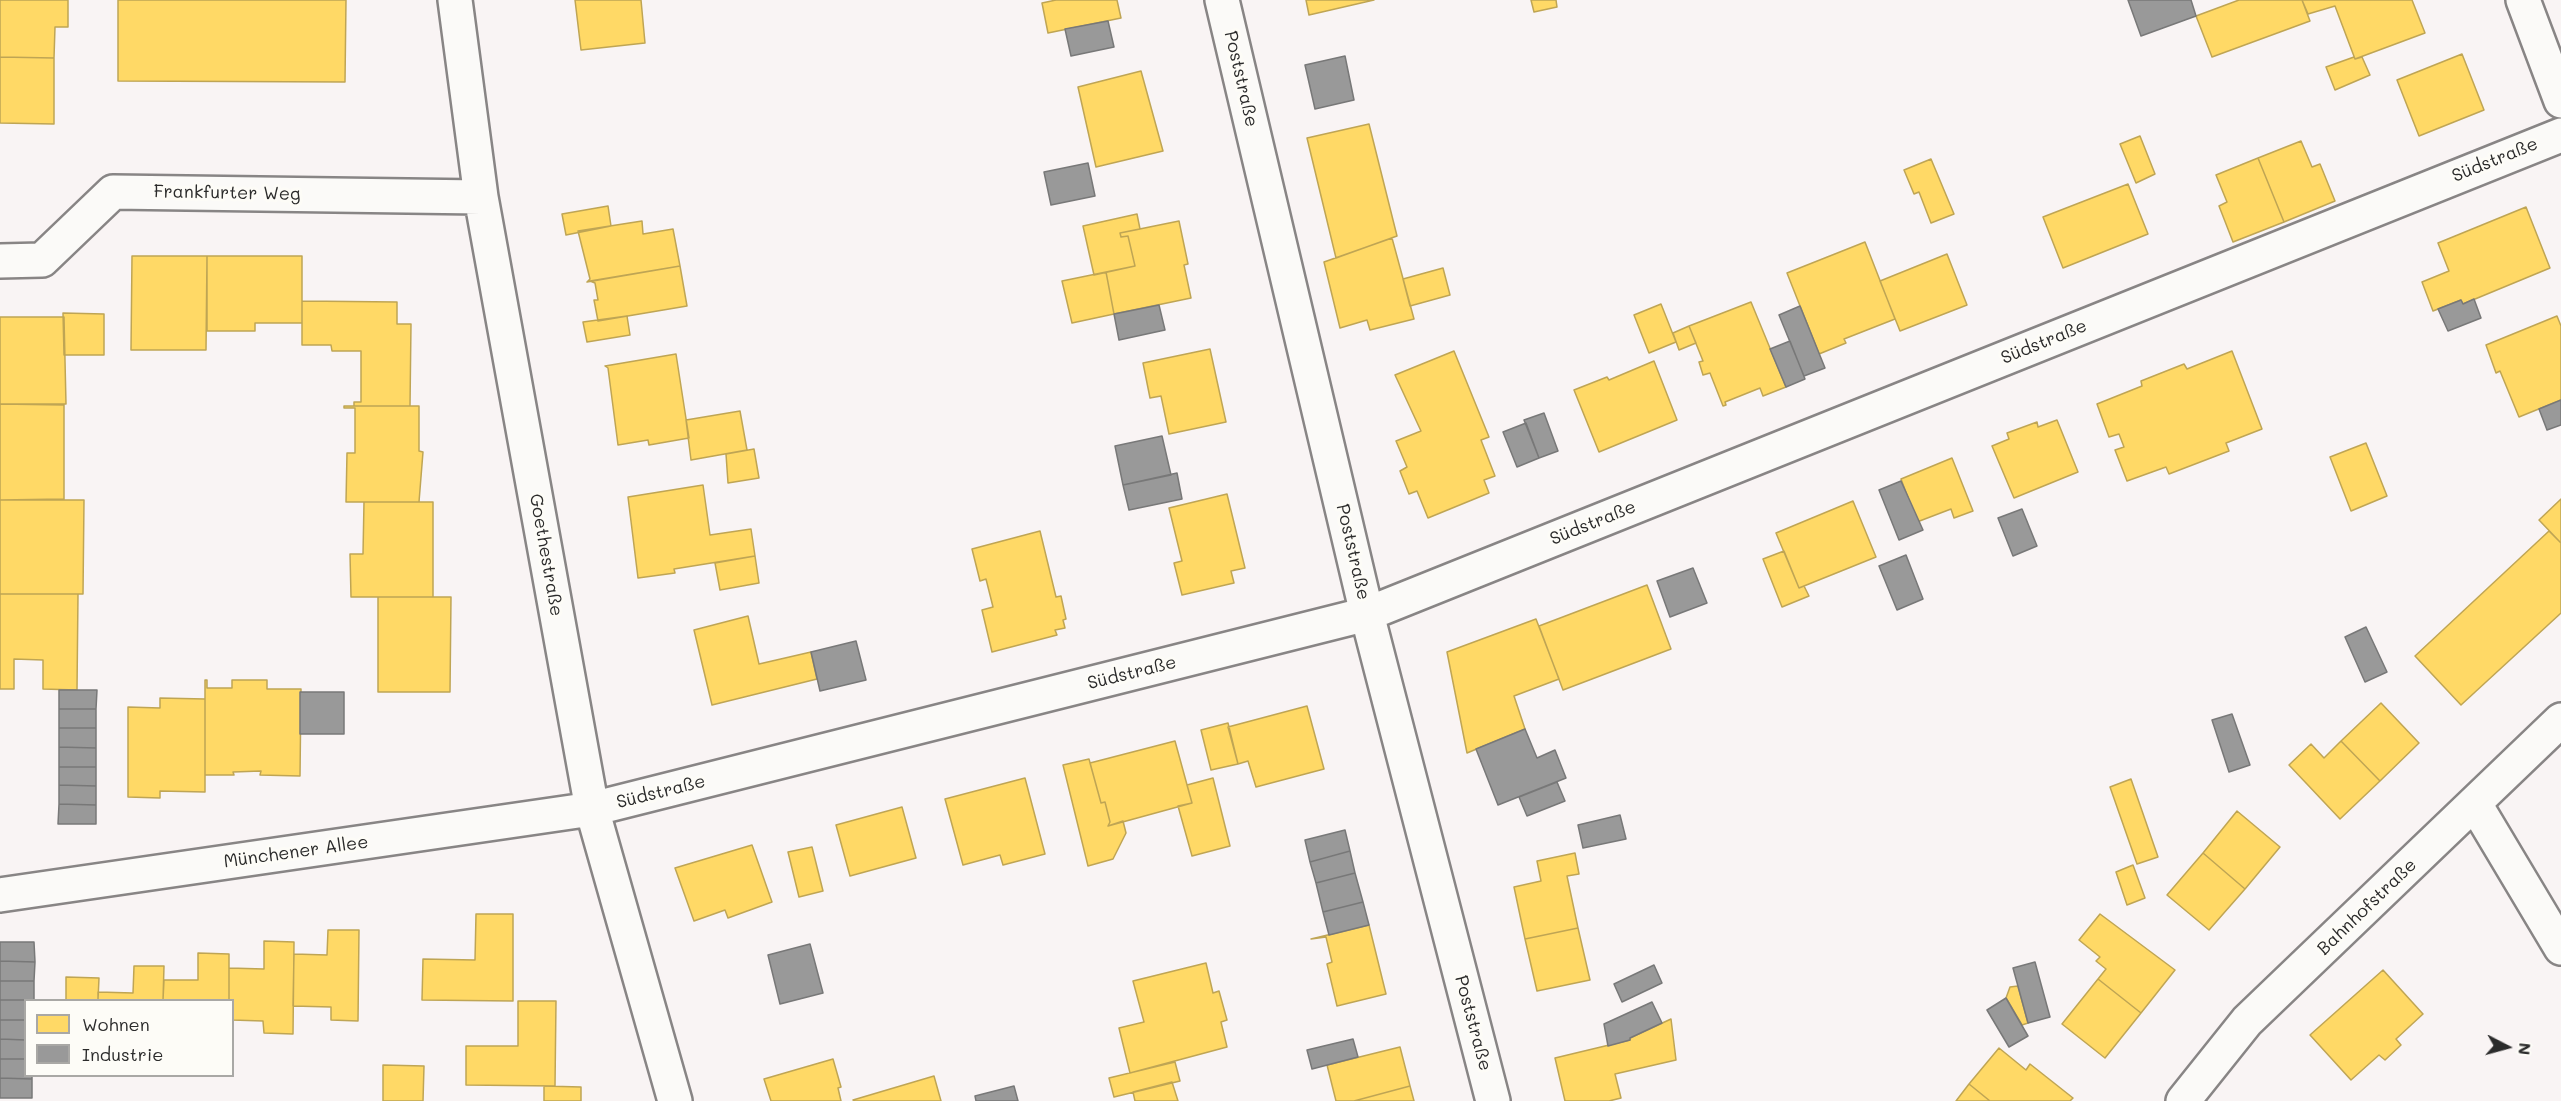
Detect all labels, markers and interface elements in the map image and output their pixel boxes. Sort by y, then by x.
street label: Poststraße [1219,29,1263,129]
street label: Südstraße [2449,133,2541,187]
street label: Frankfurter Weg [153,181,301,205]
street label: Südstraße [1998,315,2090,369]
street label: Goethestraße [525,492,567,618]
street label: Südstraße [1547,496,1639,550]
street label: Poststraße [1331,502,1375,602]
street label: Südstraße [1085,652,1179,694]
street label: Südstraße [614,771,708,813]
street label: Münchener Allee [222,831,370,873]
street label: Bahnhofstraße [2313,854,2421,960]
street label: Poststraße [1450,973,1496,1073]
legend [24,999,234,1077]
text: Wohnen [82,1012,150,1036]
north arrow [2477,1017,2537,1077]
text: Industrie [82,1042,163,1066]
text: N [2514,1042,2536,1056]

